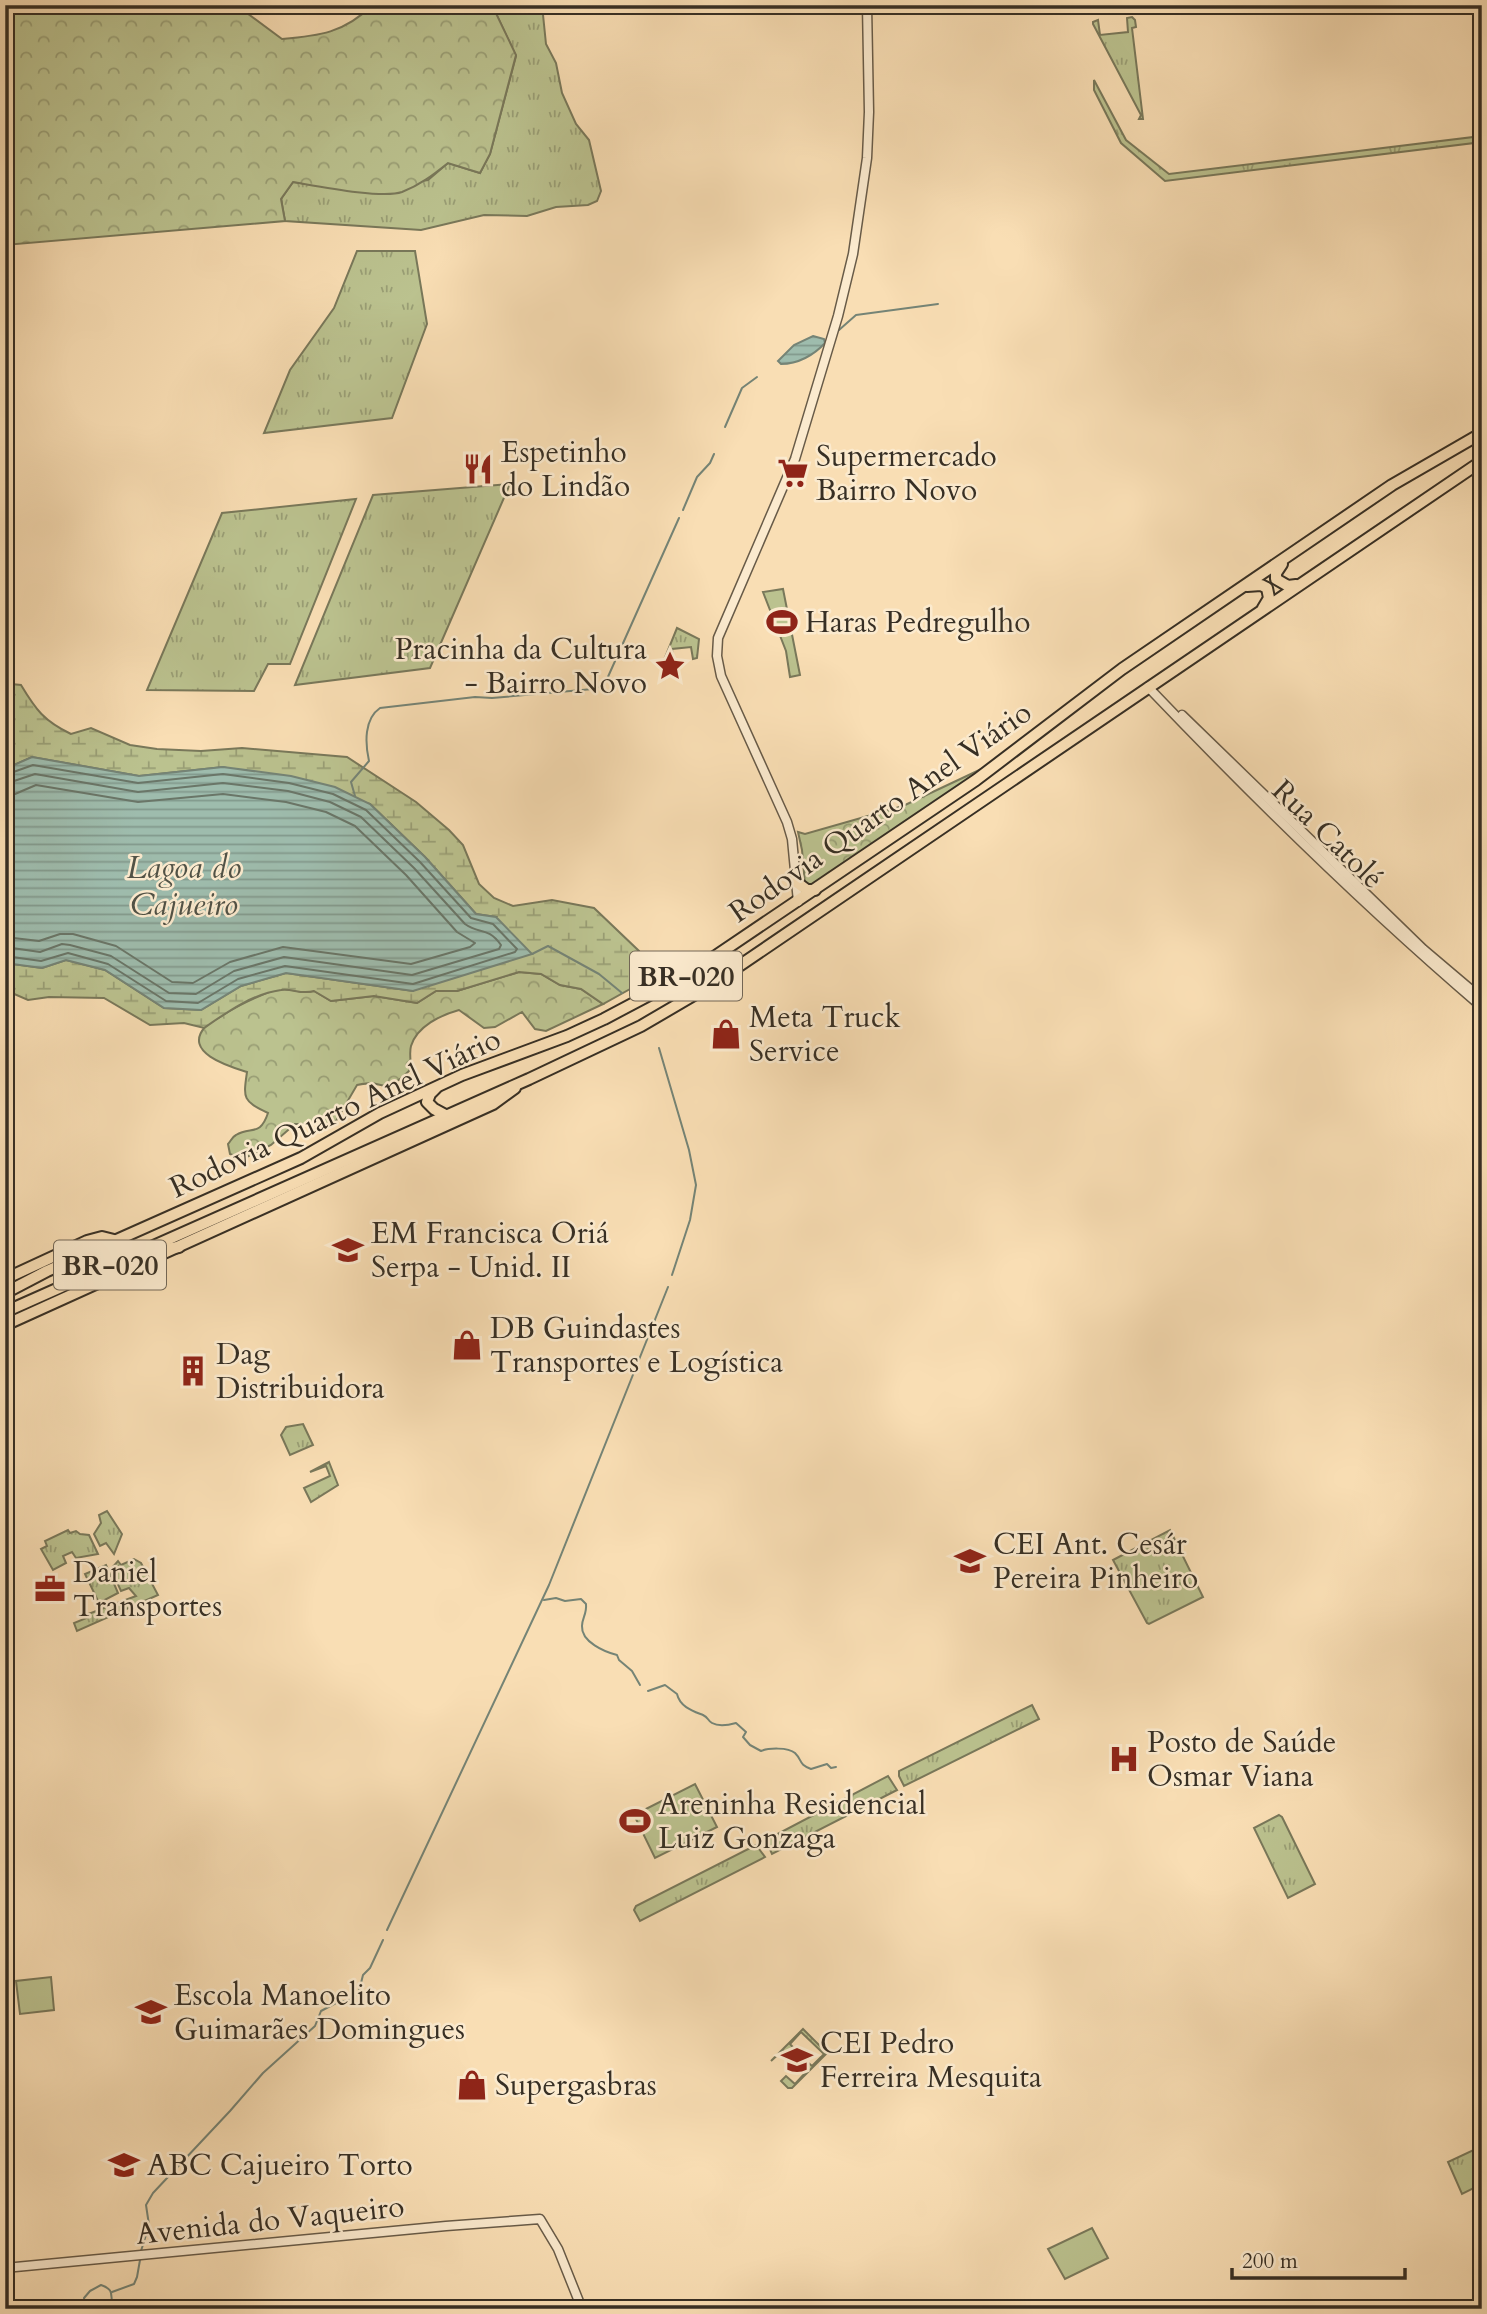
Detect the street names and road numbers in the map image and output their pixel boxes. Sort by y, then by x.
street label: Rodovia Quarto Anel Viário [721,692,1040,933]
street label: Rua Catolé [1263,771,1393,898]
road number: BR-020 [630,951,742,1000]
street label: Rodovia Quarto Anel Viário [163,1019,507,1208]
road number: BR-020 [54,1240,166,1290]
street label: Avenida do Vaqueiro [134,2186,406,2255]

